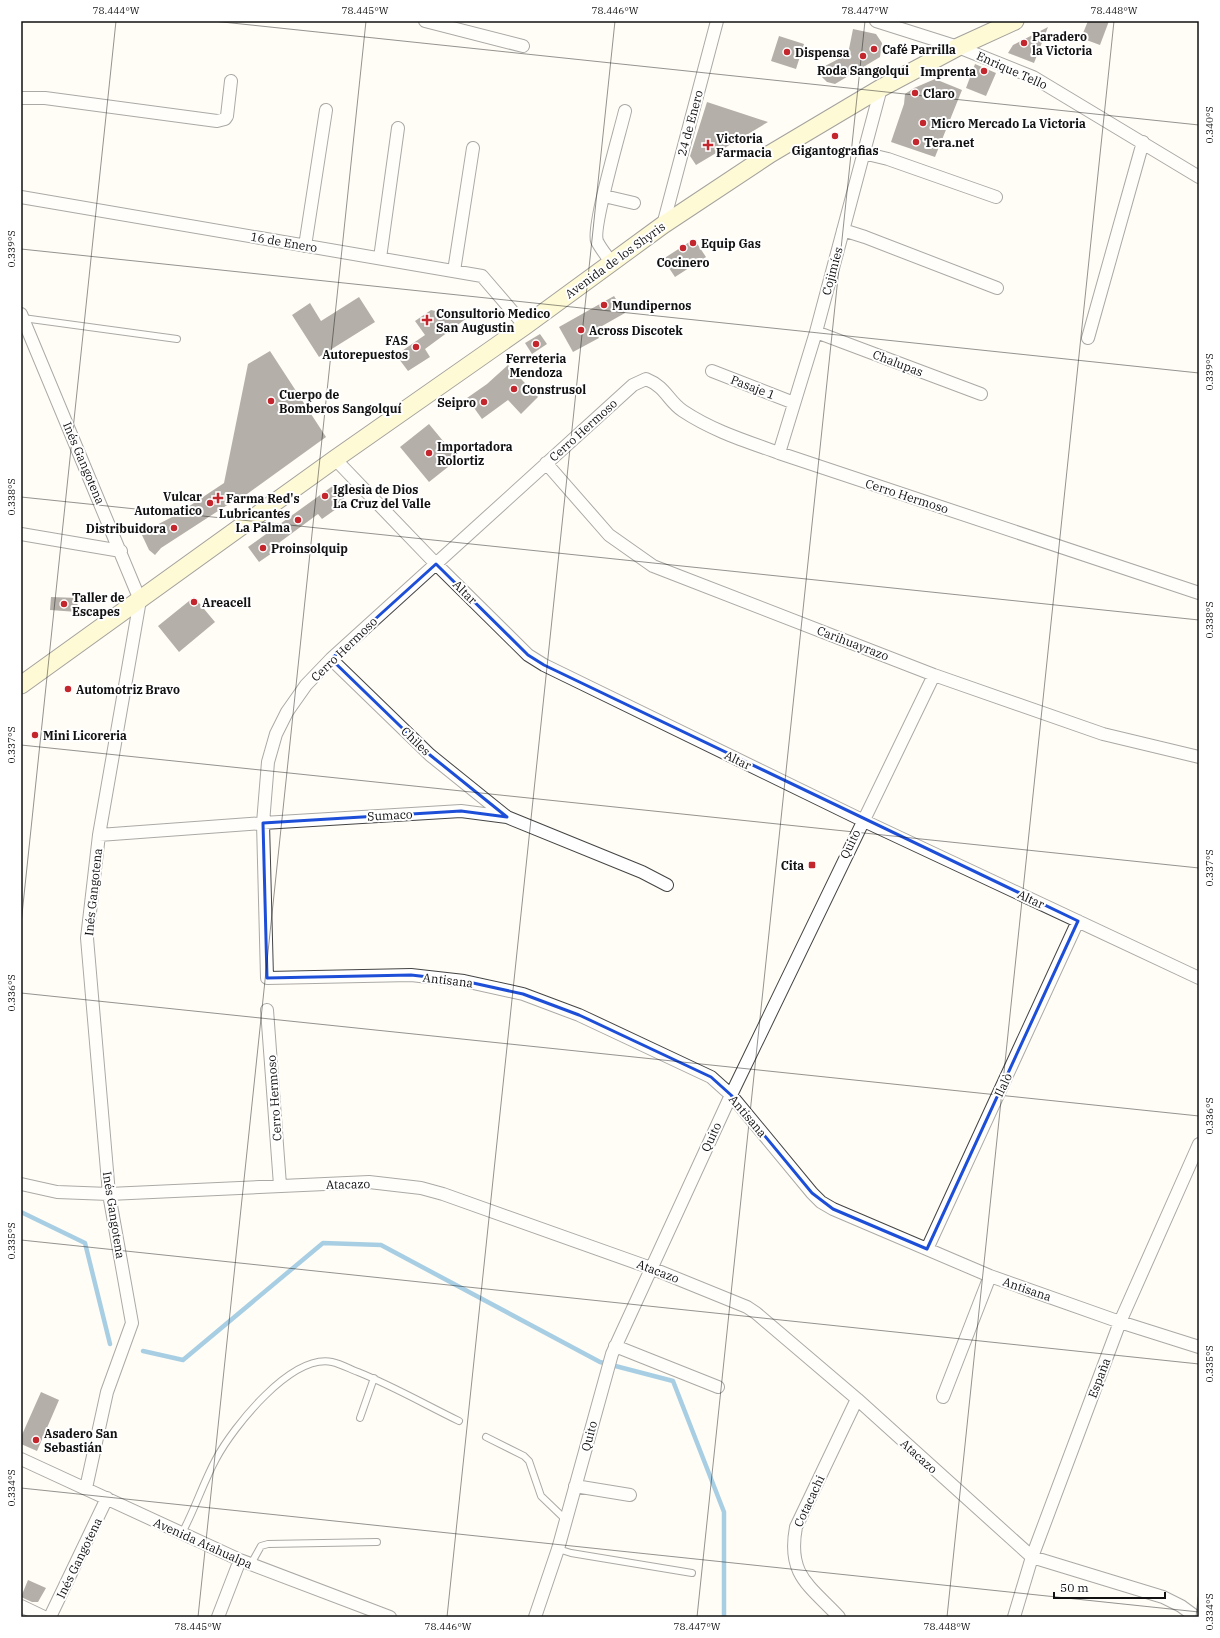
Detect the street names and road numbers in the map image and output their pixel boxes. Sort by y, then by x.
street label: Enrique Tello [974,48,1050,92]
street label: 24 de Enero [674,88,706,158]
street label: Avenida de los Shyris [562,219,668,301]
street label: 16 de Enero [249,229,319,255]
street label: Cojimíes [818,245,846,297]
street label: Chalupas [871,347,925,380]
street label: Pasaje 1 [729,372,777,402]
street label: Cerro Hermoso [546,395,620,464]
street label: Inés Gangotena [60,420,108,507]
street label: Cerro Hermoso [864,476,951,517]
street label: Altar [450,577,481,608]
street label: Cerro Hermoso [308,613,380,684]
street label: Carihuayrazo [815,622,891,664]
street label: Chiles [398,723,434,759]
street label: Altar [722,747,754,773]
street label: Sumaco [367,806,413,824]
street label: Quito [837,827,864,861]
street label: Inés Gangotena [81,847,105,937]
street label: Altar [1015,886,1047,912]
street label: Antisana [422,969,474,991]
street label: Cerro Hermoso [263,1054,284,1142]
street label: Ilalò [991,1070,1015,1099]
street label: Antisana [726,1092,770,1141]
street label: Quito [698,1120,724,1154]
street label: Inés Gangotena [100,1170,128,1260]
street label: Atacazo [326,1176,371,1192]
street label: Atacazo [635,1256,682,1286]
street label: Antisana [1001,1274,1054,1304]
street label: España [1085,1355,1114,1400]
street label: Quito [578,1419,600,1453]
street label: Atacazo [898,1436,941,1477]
street label: Cotacachi [790,1473,828,1529]
street label: Avenida Atahualpa [151,1514,255,1572]
street label: Inés Gangotena [53,1515,105,1601]

